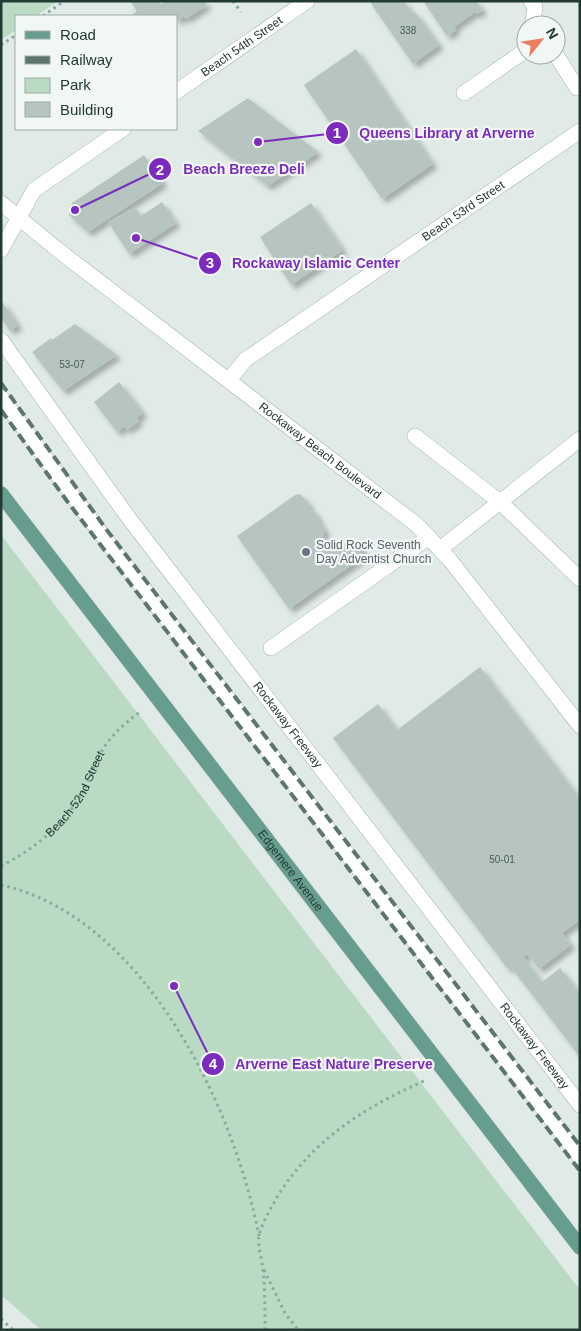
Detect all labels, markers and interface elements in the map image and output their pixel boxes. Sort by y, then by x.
street label: Beach 54th Street [198,13,286,80]
legend [15,15,178,130]
north arrow [516,15,566,65]
house number: 338 [400,25,417,36]
text: N [543,25,562,42]
text: Road [60,26,96,43]
text: Railway [60,51,113,68]
text: Park [60,76,91,93]
text: Building [60,101,113,118]
callout: Queens Library at Arverne [325,118,545,147]
text: 1 [333,124,341,141]
text: Queens Library at Arverne [359,125,535,141]
callout: Beach Breeze Deli [148,155,314,184]
text: 2 [156,161,164,178]
text: Beach Breeze Deli [183,161,305,177]
street label: Beach 53rd Street [419,177,508,244]
callout: Rockaway Islamic Center [197,248,410,277]
text: 3 [206,254,214,271]
text: Rockaway Islamic Center [232,255,401,271]
house number: 53-07 [59,359,85,370]
street label: Rockaway Beach Boulevard [256,399,384,502]
place label: Solid Rock Seventh Day Adventist Church [316,538,431,566]
marker: Solid Rock Seventh Day Adventist Church [300,546,312,558]
street label: Rockaway Freeway [250,679,325,771]
street label: Beach 52nd Street [43,748,108,840]
street label: Edgemere Avenue [255,827,326,914]
house number: 50-01 [489,854,515,865]
street label: Rockaway Freeway [497,1000,572,1092]
callout: Arverne East Nature Preserve [200,1049,443,1078]
text: 4 [209,1055,218,1072]
text: Arverne East Nature Preserve [235,1056,433,1072]

